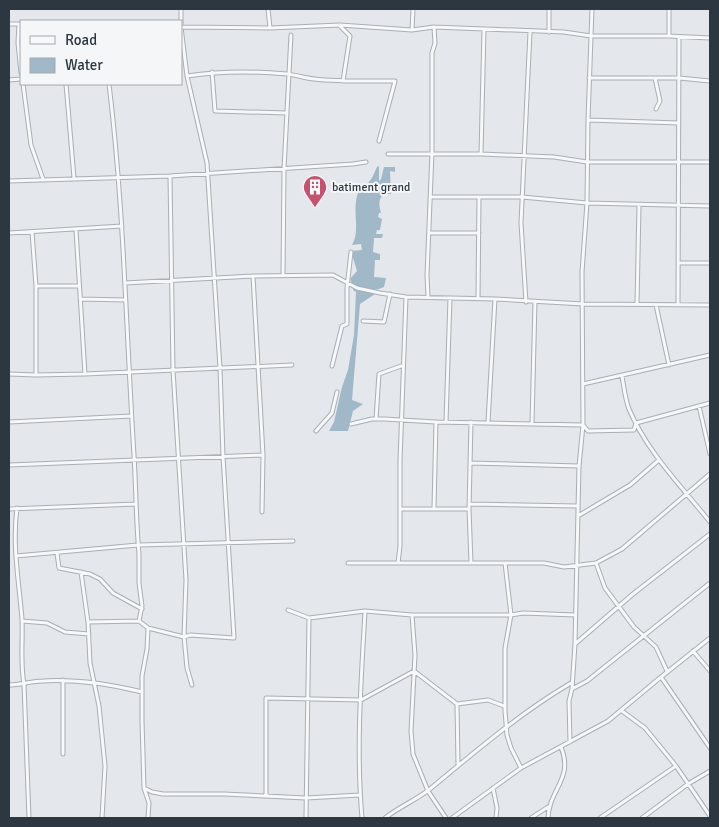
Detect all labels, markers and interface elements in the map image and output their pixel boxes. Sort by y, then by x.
legend [20,20,182,85]
text: Road [65,31,97,49]
text: Water [65,56,103,74]
building icon: batiment grand [302,174,328,208]
place label: batiment grand [332,180,410,195]

